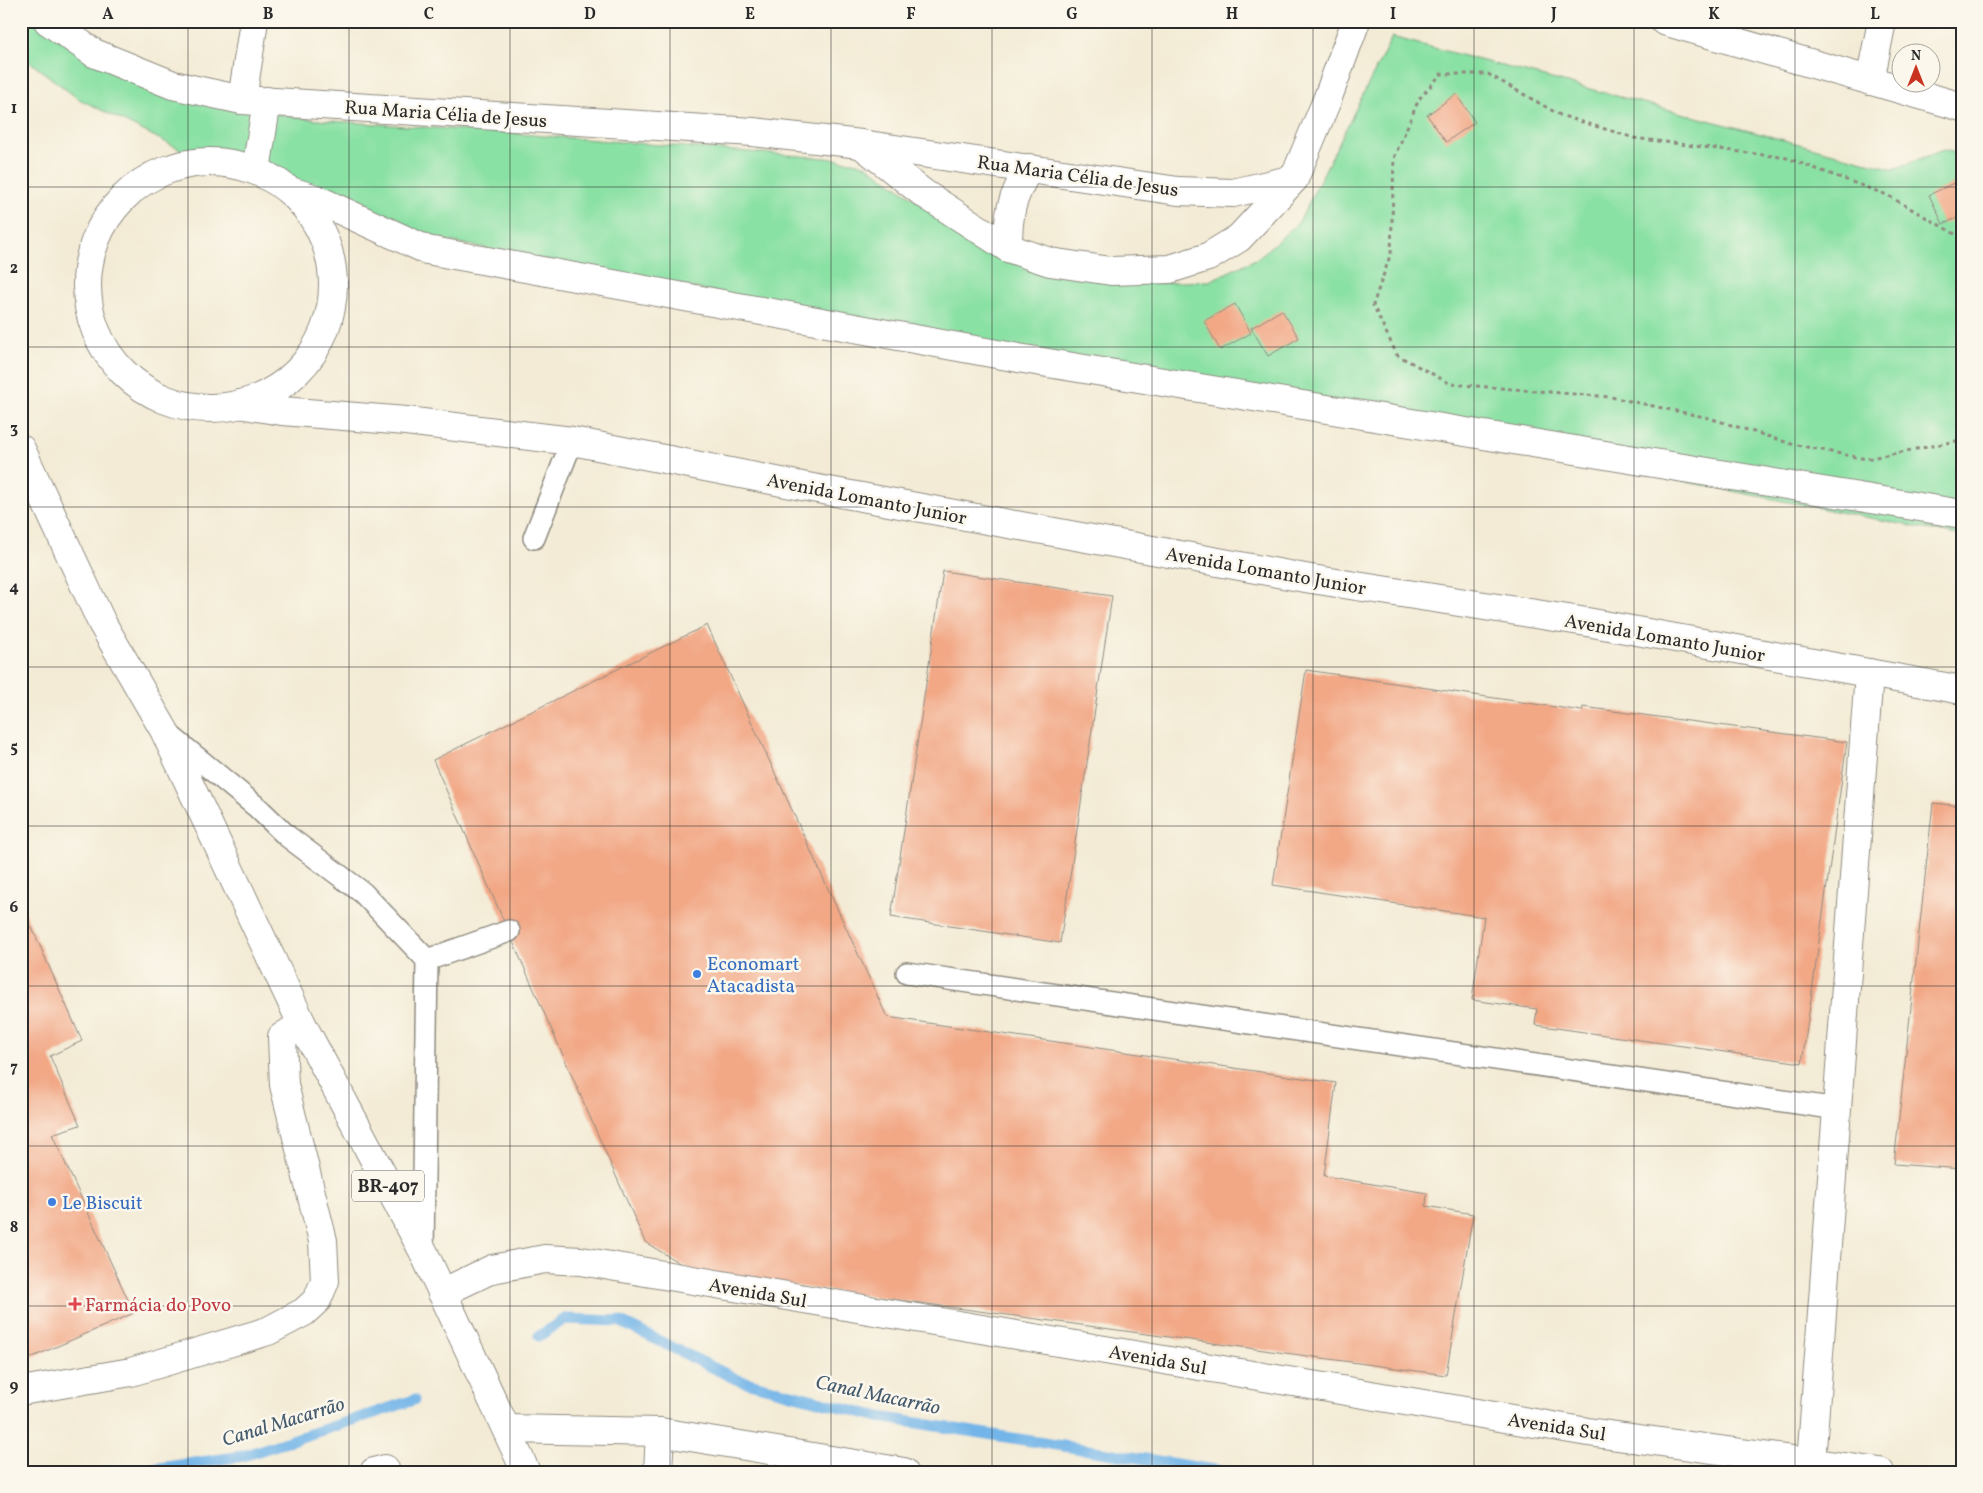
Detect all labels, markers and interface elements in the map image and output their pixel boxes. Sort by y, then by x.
text: A [102,4,114,26]
text: B [263,4,274,26]
text: C [424,4,434,26]
text: D [584,4,596,26]
text: E [745,4,755,26]
text: F [906,4,916,26]
text: G [1066,4,1078,26]
text: H [1226,4,1238,26]
text: I [1390,4,1396,26]
text: J [1550,4,1557,26]
text: K [1708,4,1720,26]
text: L [1870,4,1880,26]
north arrow [1890,42,1940,92]
text: N [1911,47,1921,66]
street label: Rua Maria Célia de Jesus [344,95,548,135]
text: 1 [11,98,17,120]
street label: Rua Maria Célia de Jesus [975,150,1180,204]
text: 2 [10,258,18,280]
text: 3 [10,418,18,440]
street label: Avenida Lomanto Junior [765,468,969,532]
street label: Avenida Lomanto Junior [1163,542,1368,602]
text: 4 [9,577,19,599]
street label: Avenida Lomanto Junior [1562,609,1767,669]
text: 5 [10,737,18,759]
text: 6 [10,897,19,919]
place label: Economart Atacadista [707,952,800,1000]
marker: Economart Atacadista [691,968,703,980]
text: 7 [10,1057,18,1079]
road number: BR-407 [352,1170,424,1202]
place label: Le Biscuit [62,1191,143,1217]
marker: Le Biscuit [46,1196,58,1208]
text: 8 [10,1217,18,1239]
street label: Avenida Sul [707,1273,809,1315]
place label: Farmácia do Povo [85,1293,231,1319]
marker: Farmácia do Povo [69,1298,81,1310]
street label: Avenida Sul [1107,1340,1209,1382]
water label: Canal Macarrão [813,1369,943,1423]
text: 9 [10,1376,19,1398]
water label: Canal Macarrão [219,1391,348,1455]
street label: Avenida Sul [1506,1407,1608,1449]

